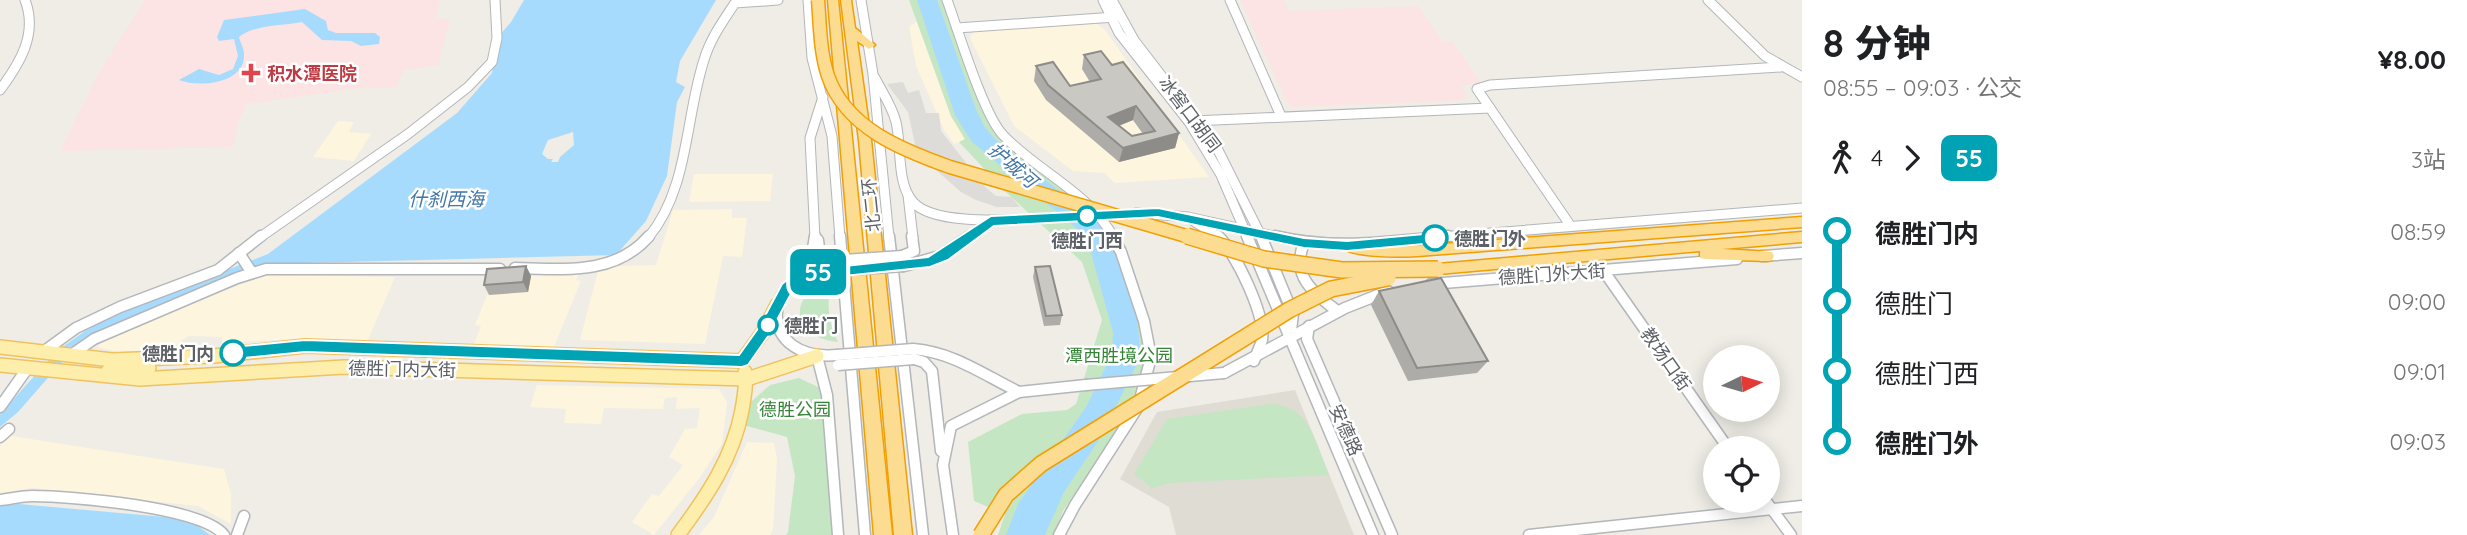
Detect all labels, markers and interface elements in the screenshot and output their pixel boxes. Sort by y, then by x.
text: 8 分钟 [1823,19,1930,67]
text: ¥8.00 [2378,43,2446,76]
place label: 积水潭医院 [267,62,357,85]
marker: 积水潭医院 [241,63,261,83]
street label: 冰窖口胡同 [1154,71,1226,157]
text: 08:55 – 09:03 · 公交 [1823,73,2022,102]
water label: 护城河 [984,137,1045,195]
icon: walk [1823,139,1861,177]
icon: forward [1893,139,1931,177]
text: 4 [1871,143,1883,172]
text: 55 [1955,143,1983,173]
text: 3站 [2411,145,2446,174]
street label: 北二环 [857,177,885,233]
water label: 什刹西海 [408,187,487,211]
marker: 德胜门西 [1077,206,1097,226]
text: 德胜门内 [1875,217,1979,250]
text: 08:59 [2390,217,2446,246]
marker: 德胜门外 [1422,225,1448,251]
place label: 德胜门外 [1454,227,1526,250]
place label: 德胜门西 [1051,229,1123,252]
line badge: 55 [786,249,850,295]
text: 55 [804,257,832,287]
street label: 德胜门外大街 [1497,259,1607,289]
text: 德胜门 [1875,287,1953,320]
text: 09:00 [2388,287,2446,316]
place label: 德胜门 [784,314,838,337]
marker: 德胜门 [758,315,778,335]
street label: 教场口街 [1636,323,1696,395]
marker: 德胜门内 [220,340,246,366]
place label: 德胜门内 [142,342,214,365]
park label: 潭西胜境公园 [1065,344,1173,367]
north arrow [1703,345,1780,422]
map controls [1703,345,1780,513]
street label: 德胜门内大街 [348,357,456,381]
text: 德胜门西 [1875,357,1979,390]
text: 09:01 [2393,357,2446,386]
park label: 德胜公园 [759,398,831,421]
street label: 安德路 [1325,401,1367,459]
text: 德胜门外 [1875,427,1979,460]
text: 09:03 [2389,427,2446,456]
button: locate [1703,436,1780,513]

